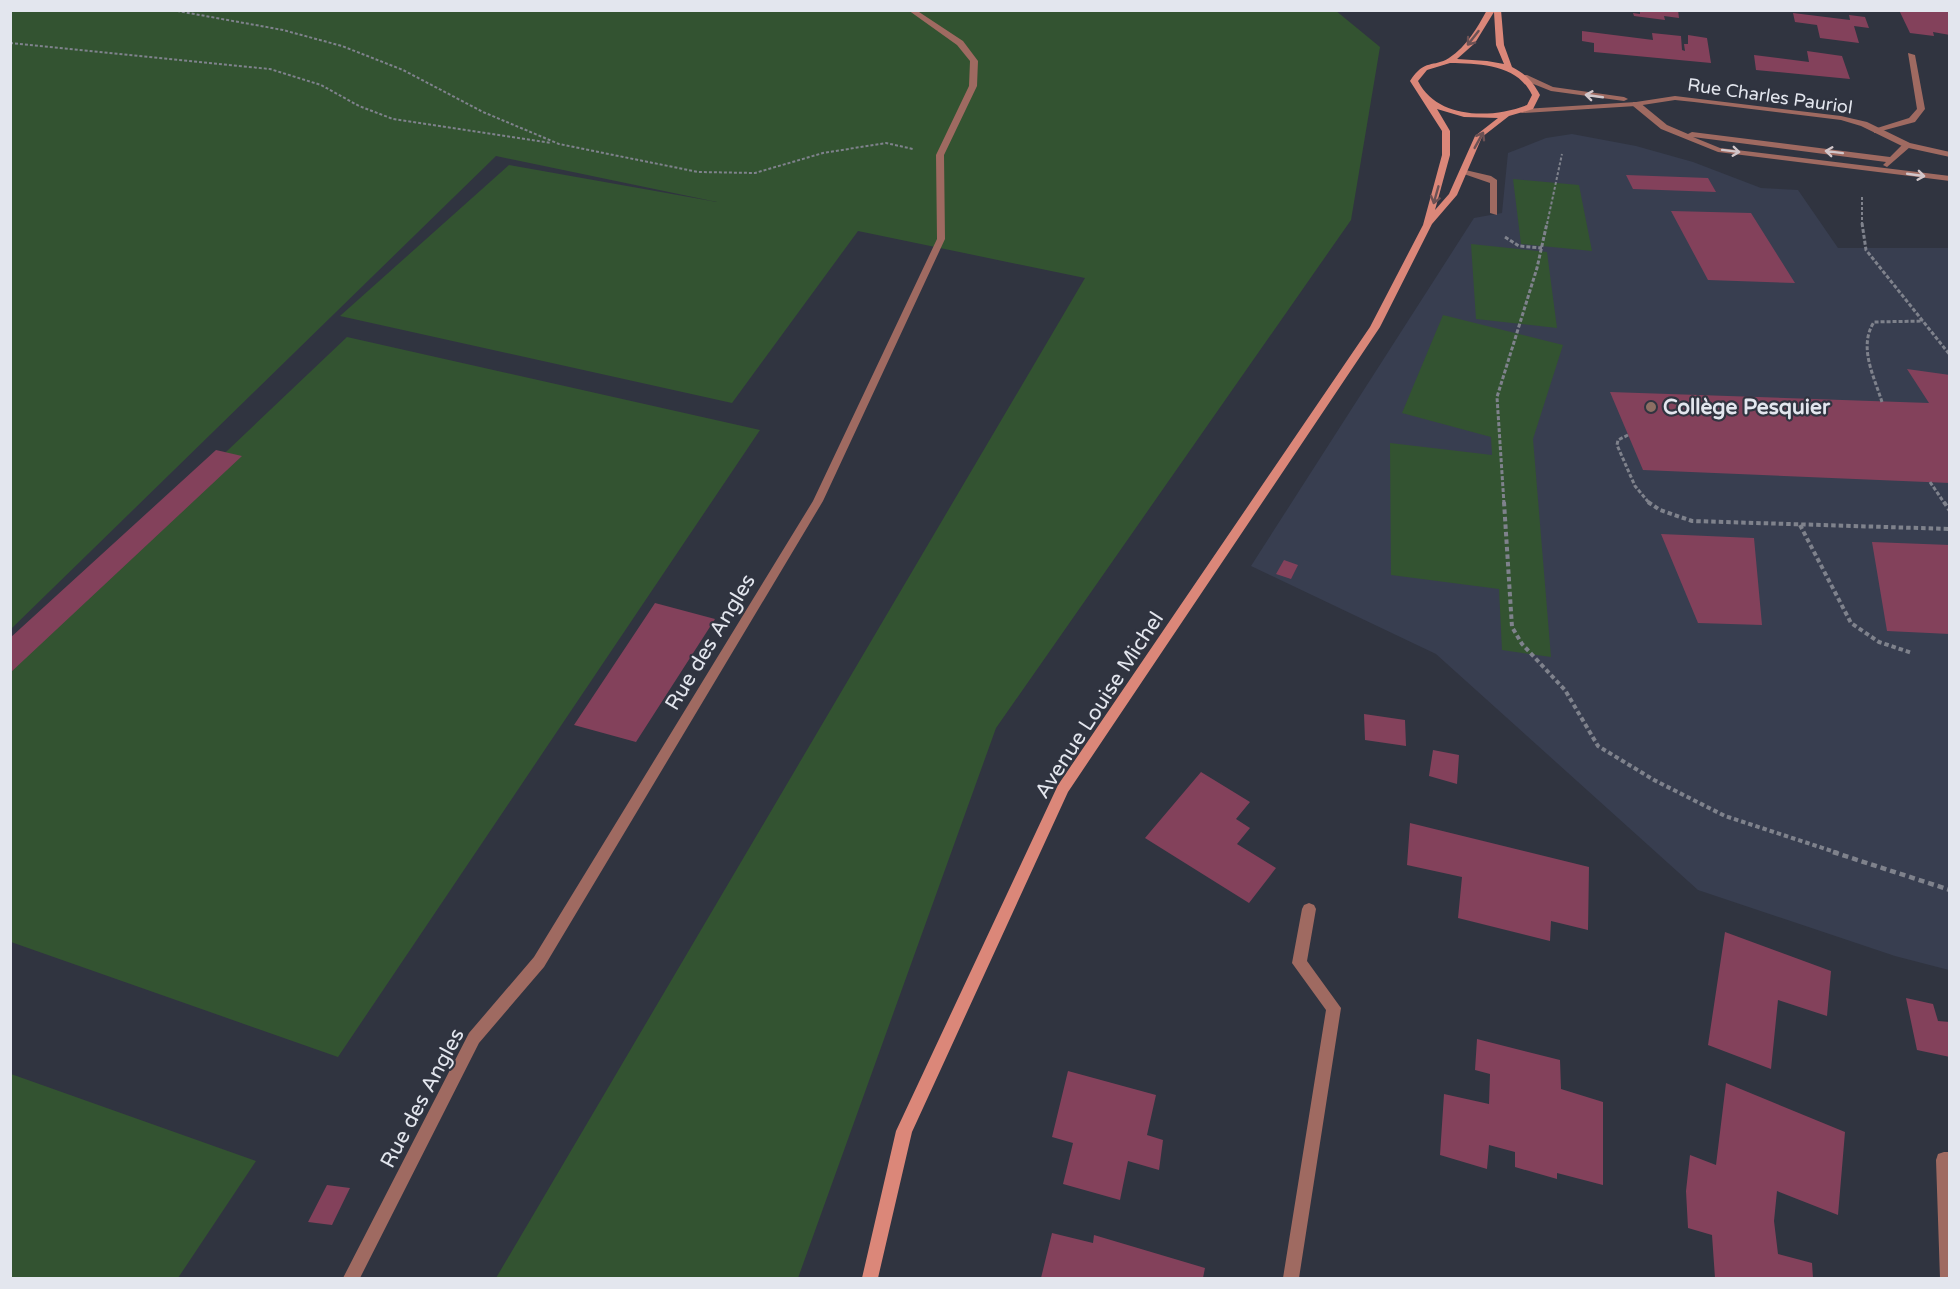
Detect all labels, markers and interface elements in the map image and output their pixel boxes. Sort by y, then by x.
one-way arrow [1466,30,1479,46]
street label: Rue Charles Pauriol [1686,74,1854,118]
one-way arrow [1585,90,1605,101]
one-way arrow [1473,132,1485,149]
one-way arrow [1720,146,1740,157]
one-way arrow [1825,146,1845,157]
one-way arrow [1905,170,1925,181]
one-way arrow [1430,185,1441,204]
place label: Collège Pesquier [1663,395,1831,420]
marker: Collège Pesquier [1644,400,1658,414]
street label: Rue des Angles [660,570,761,715]
street label: Avenue Louise Michel [1030,607,1169,803]
street label: Rue des Angles [375,1024,470,1172]

